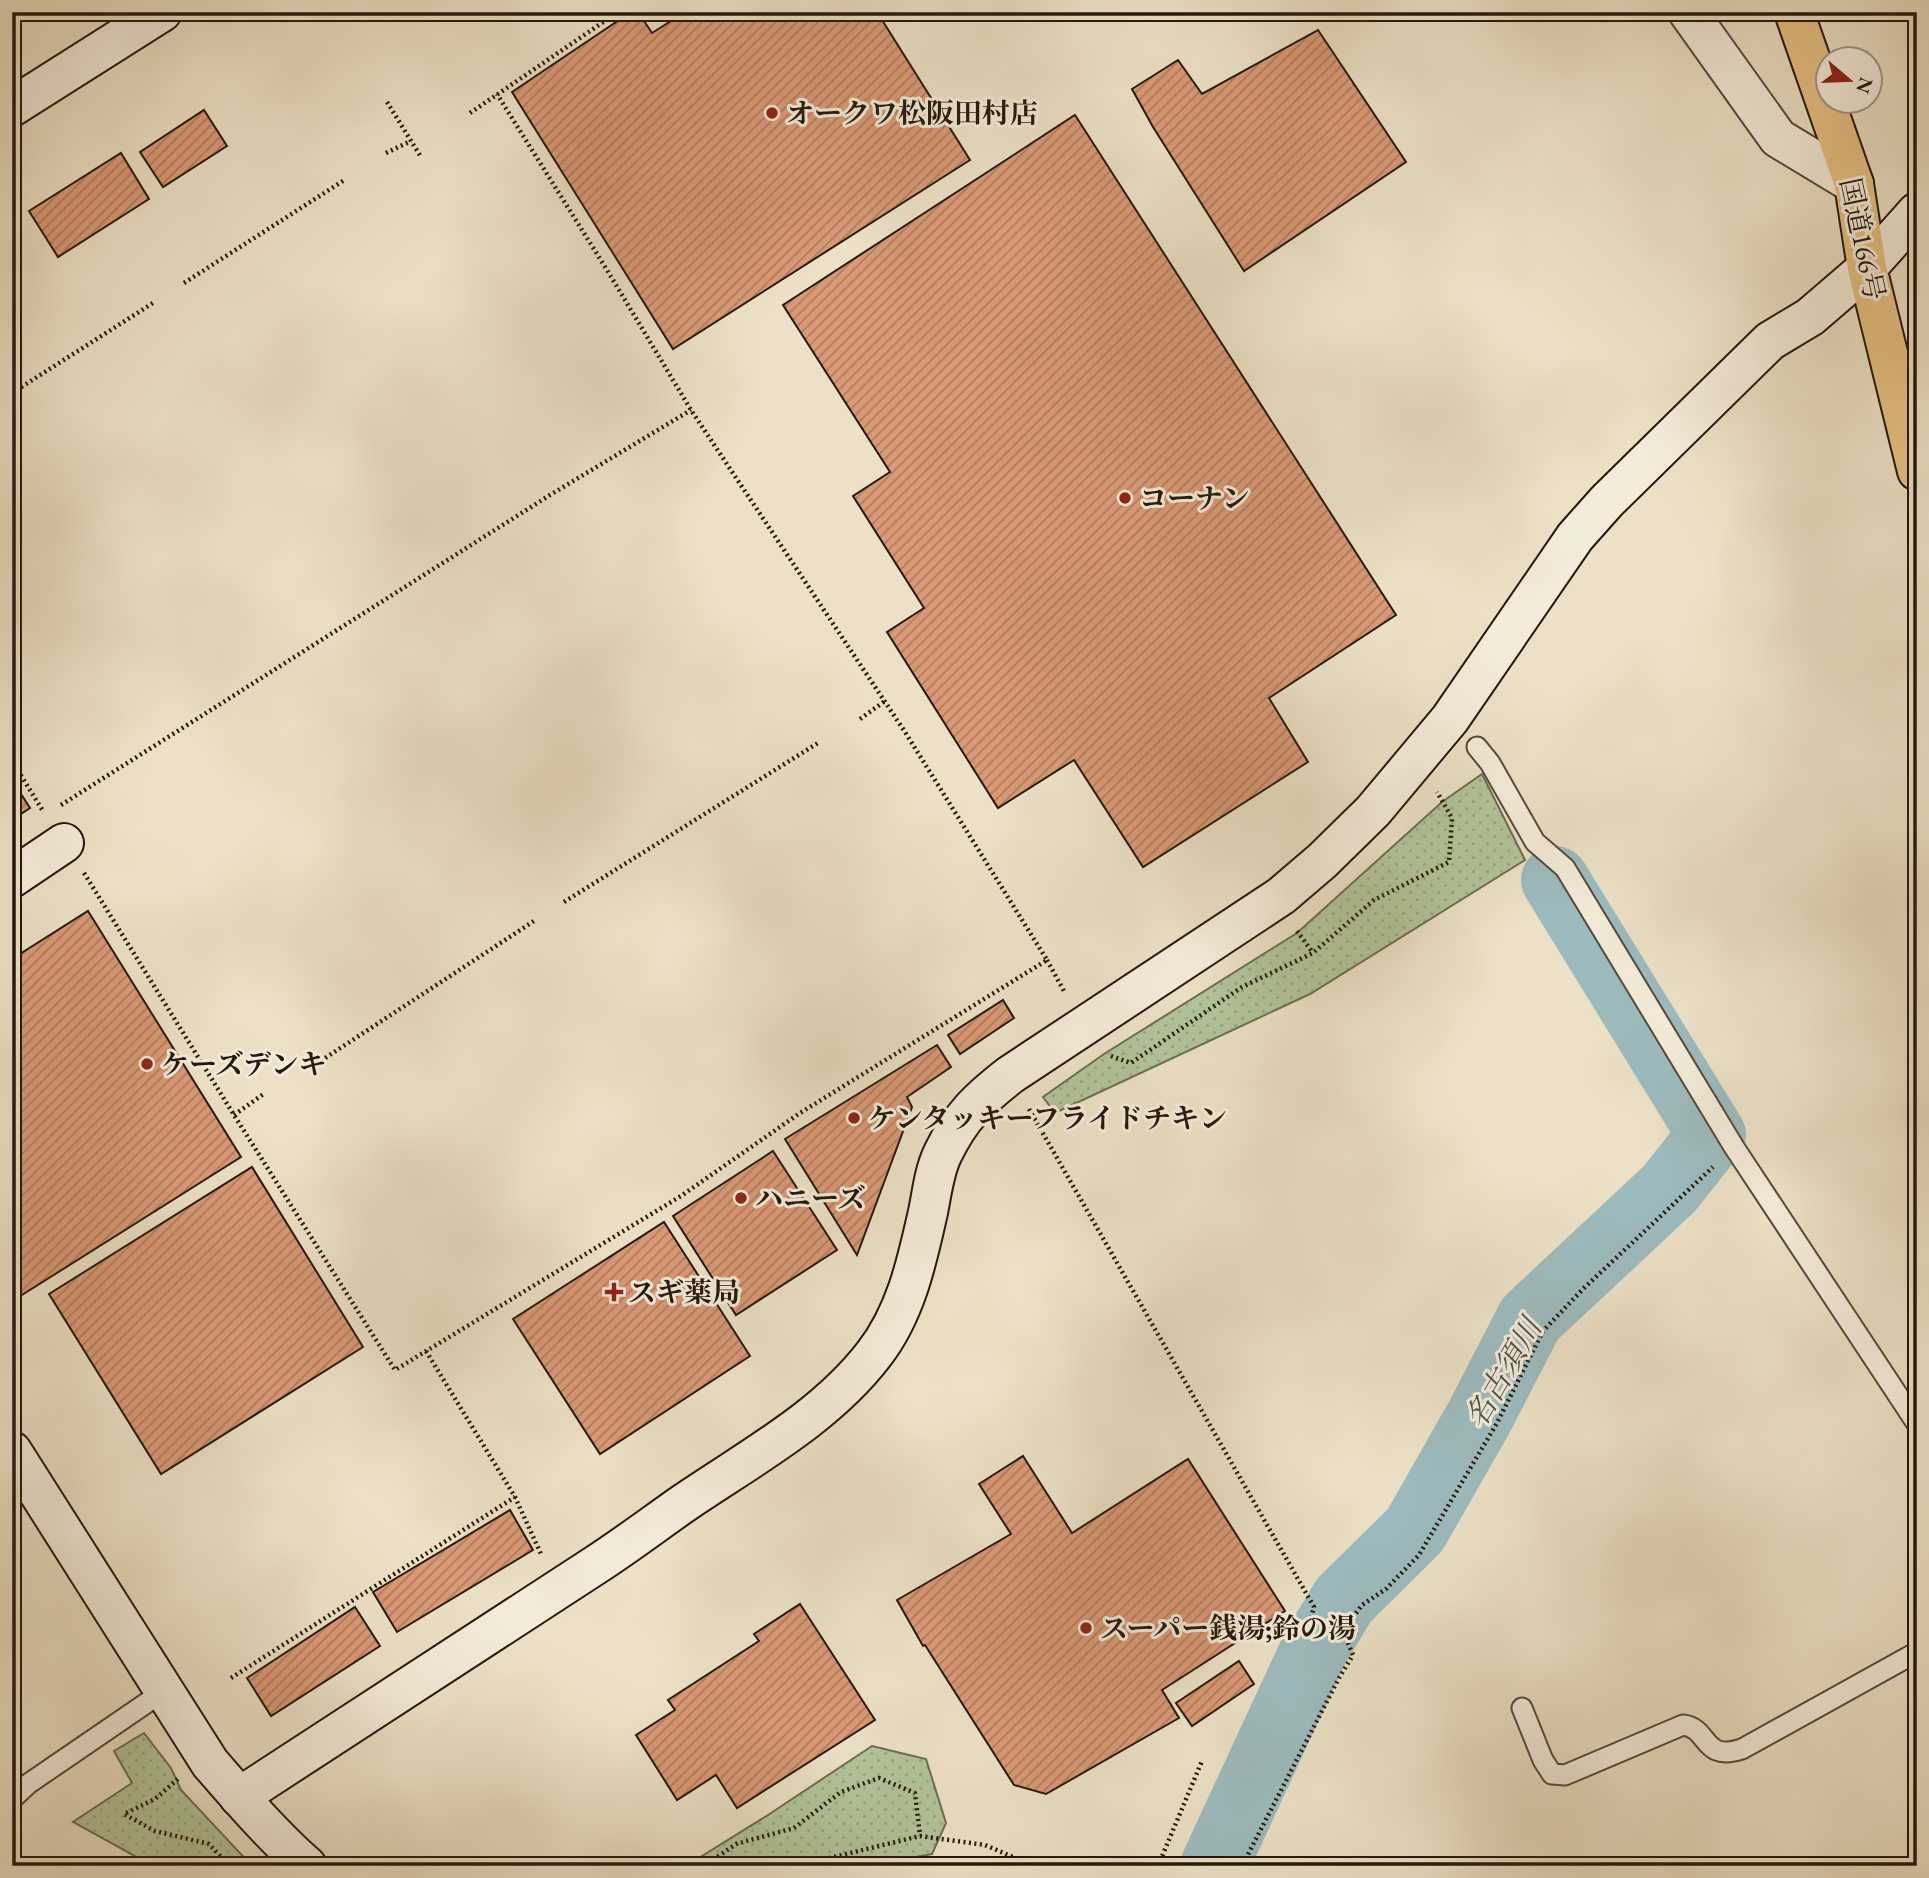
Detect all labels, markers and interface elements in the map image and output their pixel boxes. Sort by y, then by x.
north arrow [1814,46,1884,116]
text: N [1850,74,1879,97]
place label: オークワ松阪田村店 [786,95,1038,131]
marker: オークワ松阪田村店 [764,105,780,121]
street label: 国道166号 [1832,174,1894,304]
place label: コーナン [1139,480,1250,516]
marker: コーナン [1117,490,1133,506]
place label: ケーズデンキ [161,1046,326,1082]
marker: ケーズデンキ [139,1056,155,1072]
place label: ケンタッキーフライドチキン [868,1100,1227,1136]
marker: ケンタッキーフライドチキン [846,1110,862,1126]
place label: ハニーズ [755,1180,866,1216]
marker: ハニーズ [733,1190,749,1206]
place label: スギ薬局 [628,1274,740,1310]
marker: スギ薬局 [606,1284,622,1300]
water label: 名古須川 [1456,1309,1551,1435]
place label: スーパー銭湯;鈴の湯 [1100,1610,1356,1646]
marker: スーパー銭湯;鈴の湯 [1078,1620,1094,1636]

